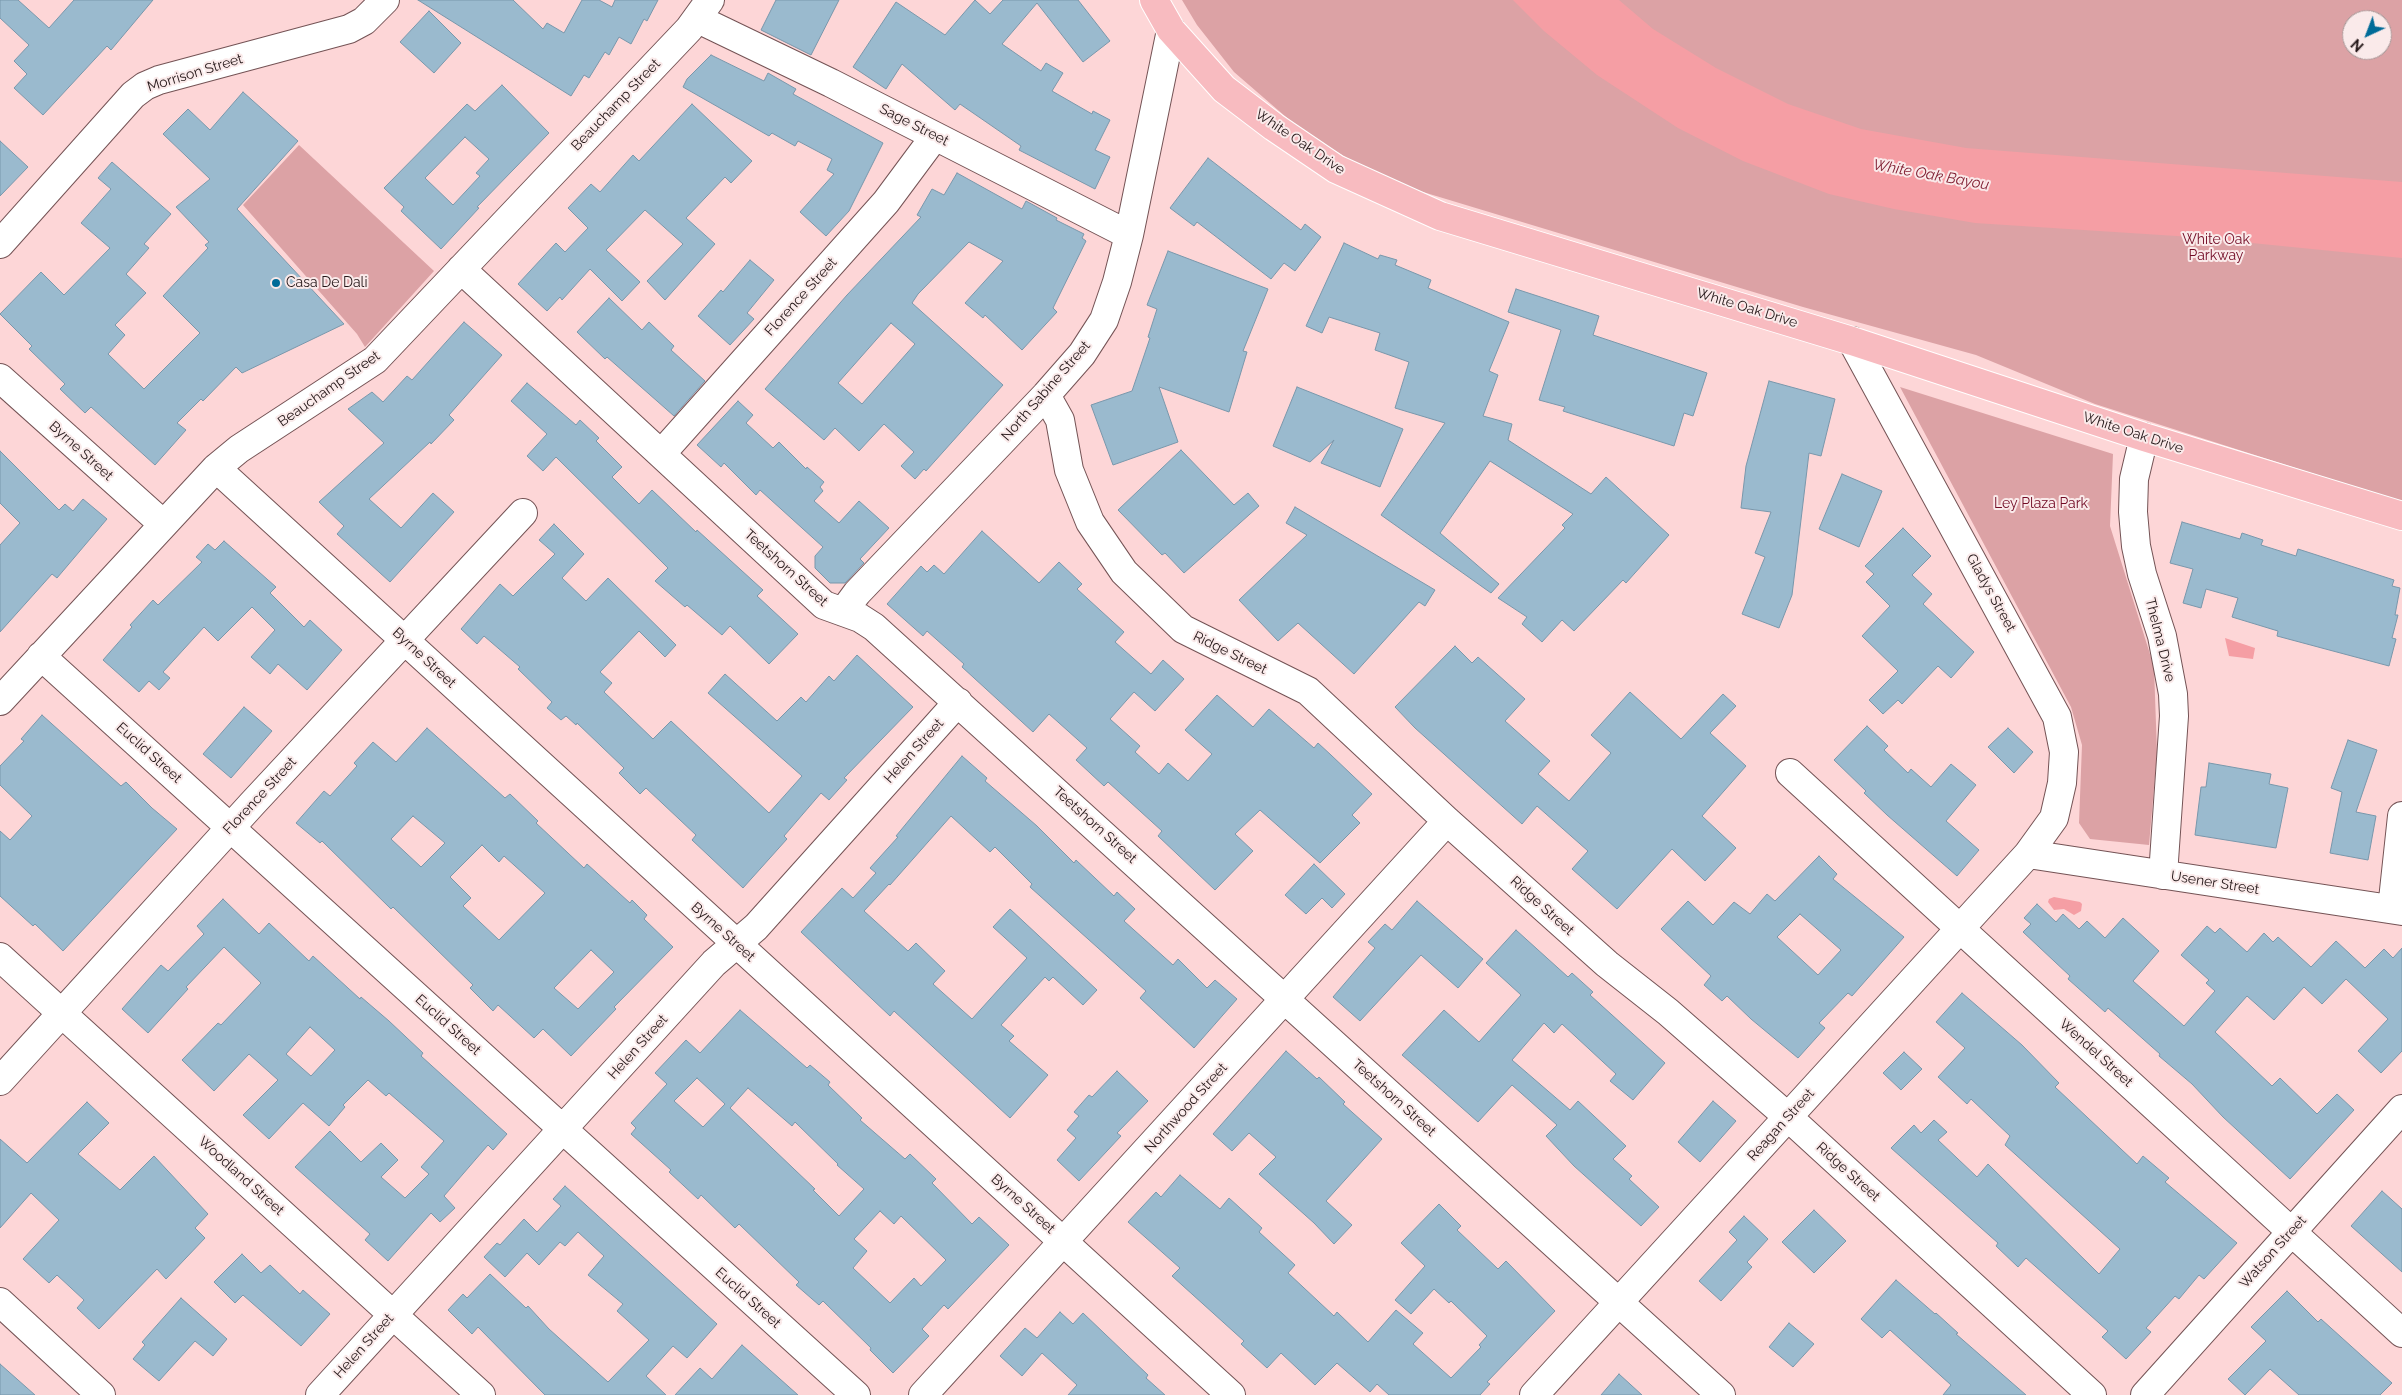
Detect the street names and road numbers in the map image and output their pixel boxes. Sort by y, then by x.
street label: Morrison Street [145,50,245,96]
street label: Beauchamp Street [568,56,664,154]
street label: Sage Street [877,100,951,150]
street label: White Oak Drive [1252,106,1348,178]
street label: Florence Street [761,254,841,340]
street label: White Oak Drive [1694,285,1800,331]
street label: North Sabine Street [998,338,1094,444]
street label: Beauchamp Street [275,347,383,431]
street label: White Oak Drive [2081,409,2185,457]
street label: Byrne Street [45,418,117,484]
street label: Teetshorn Street [741,526,831,610]
street label: Gladys Street [1963,551,2019,635]
street label: Thelma Drive [2141,596,2179,684]
street label: Byrne Street [389,624,459,692]
street label: Ridge Street [1190,628,1270,678]
street label: Helen Street [881,715,947,787]
street label: Euclid Street [113,719,185,787]
street label: Florence Street [220,754,300,838]
street label: Teetshorn Street [1050,783,1140,867]
street label: Usener Street [2170,868,2260,898]
street label: Ridge Street [1507,873,1577,939]
street label: Byrne Street [687,899,759,965]
street label: Euclid Street [412,991,484,1059]
street label: Helen Street [605,1011,671,1083]
street label: Wendel Street [2056,1016,2136,1090]
street label: Teetshorn Street [1349,1056,1439,1140]
street label: Northwood Street [1141,1059,1231,1157]
street label: Reagan Street [1744,1085,1818,1165]
street label: Woodland Street [195,1133,287,1219]
street label: Ridge Street [1813,1139,1883,1205]
street label: Byrne Street [987,1171,1059,1237]
street label: Watson Street [2236,1212,2310,1292]
street label: Euclid Street [712,1264,784,1332]
street label: Helen Street [331,1310,397,1382]

